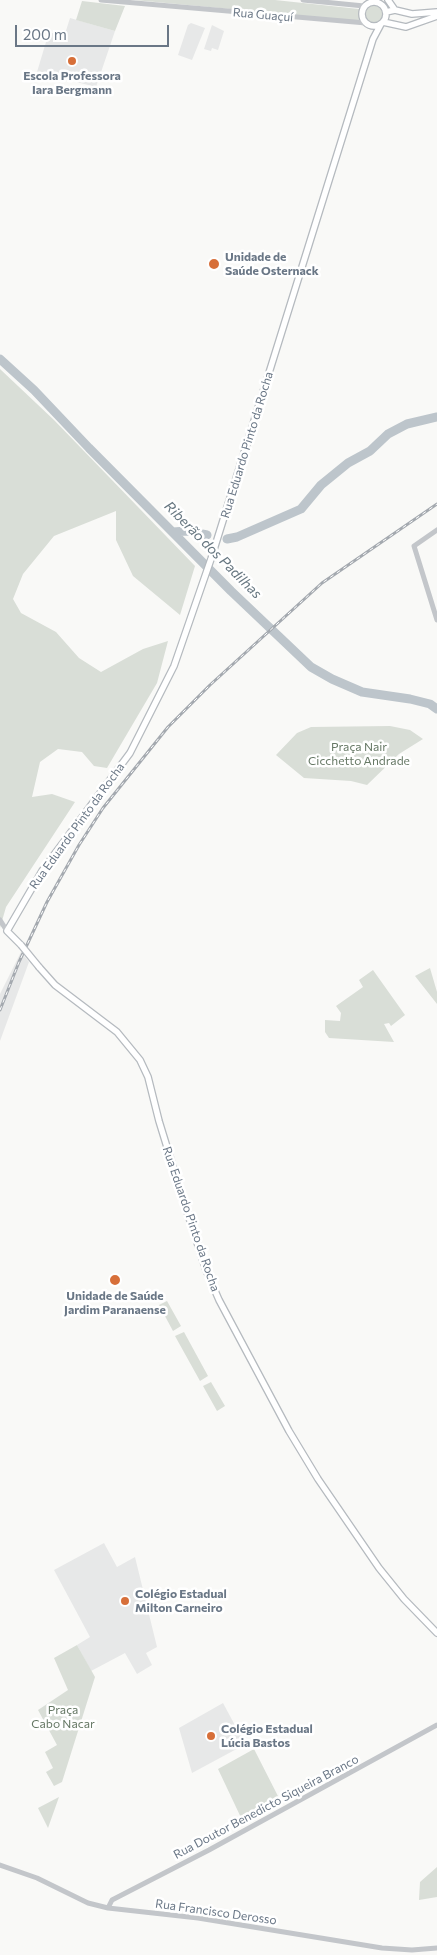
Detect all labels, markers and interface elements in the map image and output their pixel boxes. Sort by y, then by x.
street label: Rua Guaçuí [232,5,294,25]
scale bar [18,15,171,47]
text: 200 m [23,25,67,43]
marker: Escola Professora Iara Bergmann [66,55,78,67]
place label: Escola Professora Iara Bergmann [23,69,121,97]
place label: Unidade de Saúde Osternack [225,250,319,278]
marker: Unidade de Saúde Osternack [207,257,221,271]
street label: Rua Eduardo Pinto da Rocha [218,370,276,520]
water label: Riberão dos Padilhas [161,498,265,602]
park label: Praça Nair Cicchetto Andrade [308,740,410,768]
street label: Rua Eduardo Pinto da Rocha [26,760,128,892]
street label: Rua Eduardo Pinto da Rocha [159,1145,223,1293]
marker: Unidade de Saúde Jardim Paranaense [108,1273,122,1287]
place label: Unidade de Saúde Jardim Paranaense [64,1289,166,1317]
place label: Colégio Estadual Milton Carneiro [135,1587,227,1615]
marker: Colégio Estadual Milton Carneiro [119,1595,131,1607]
park label: Praça Cabo Nacar [31,1703,95,1731]
place label: Colégio Estadual Lúcia Bastos [221,1722,313,1750]
marker: Colégio Estadual Lúcia Bastos [205,1730,217,1742]
street label: Rua Doutor Benedicto Siqueira Branco [171,1752,361,1862]
street label: Rua Francisco Derosso [154,1896,278,1928]

